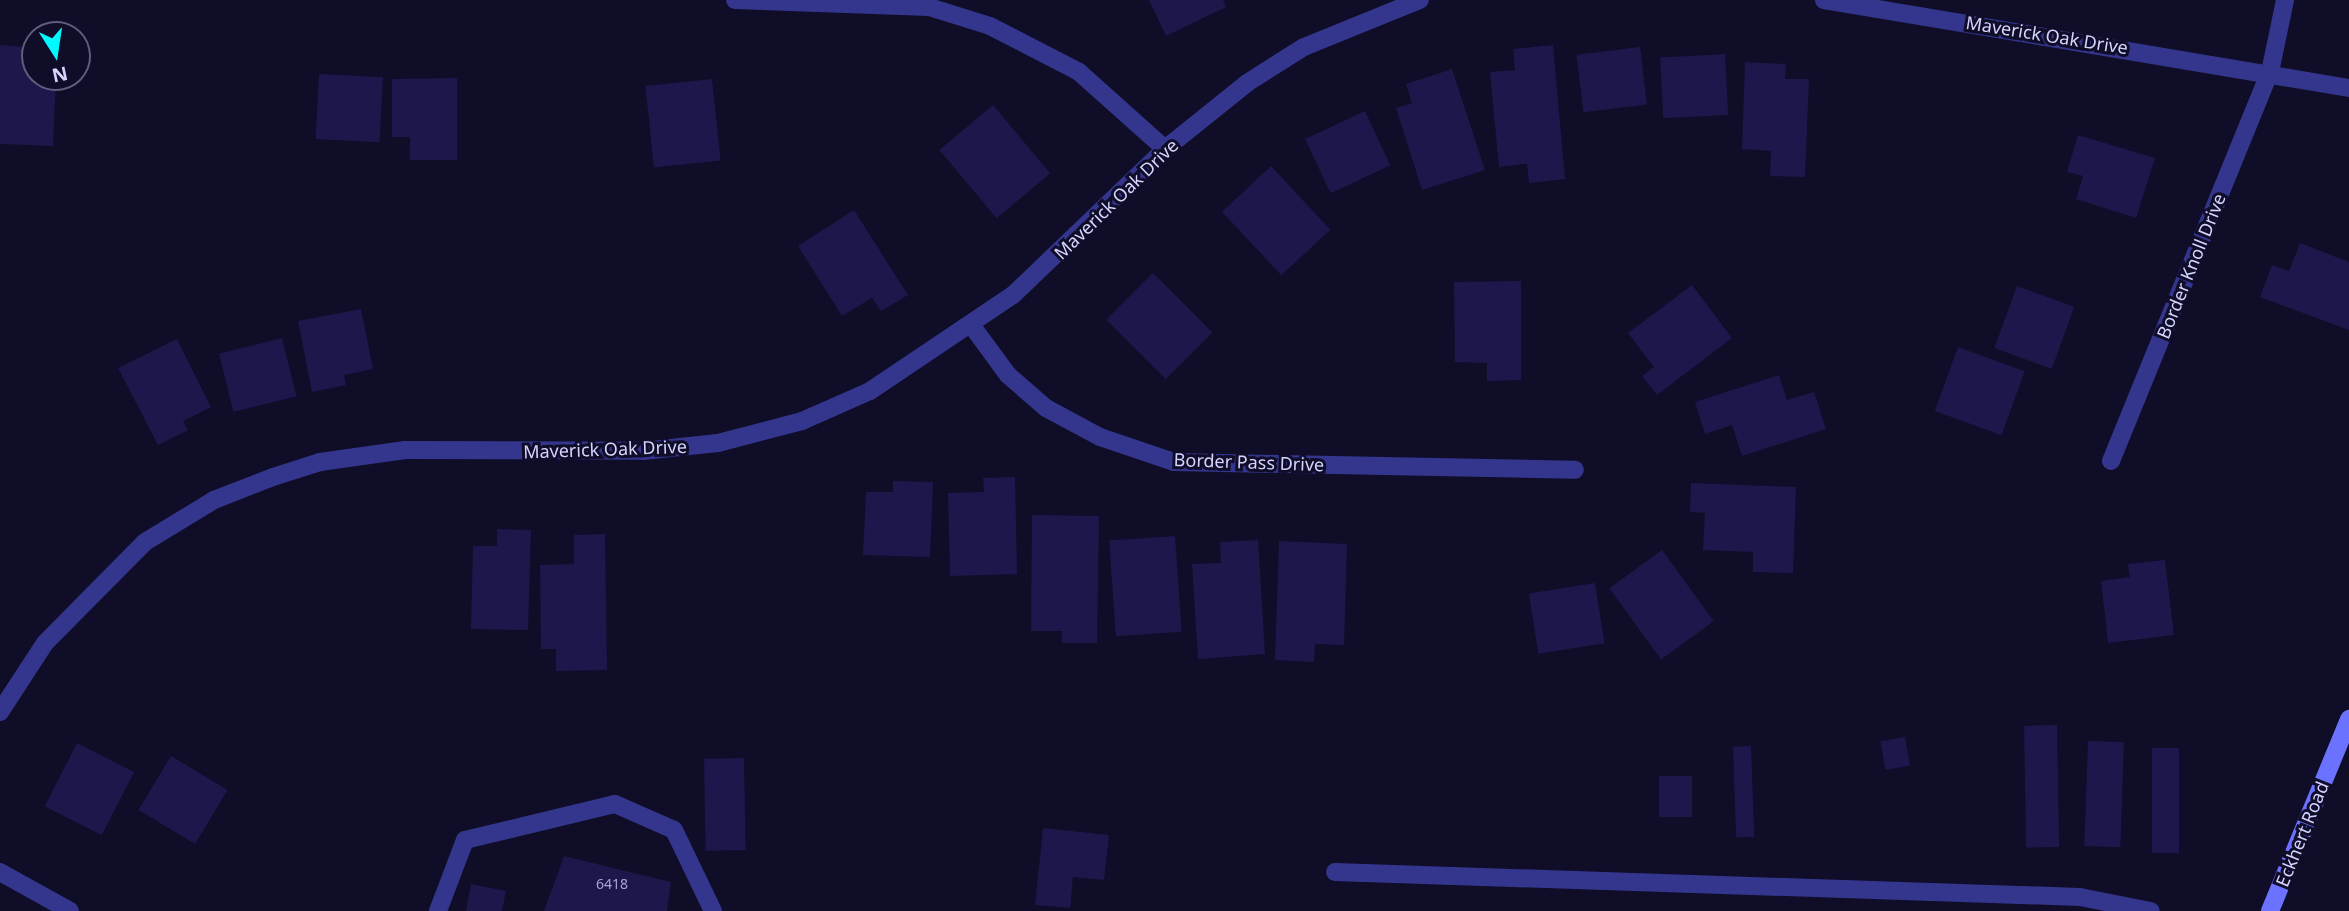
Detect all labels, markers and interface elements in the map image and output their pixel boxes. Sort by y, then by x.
street label: Maverick Oak Drive [1964,12,2130,58]
north arrow [21,21,91,91]
text: N [50,60,70,89]
street label: Maverick Oak Drive [1050,134,1182,264]
street label: Border Knoll Drive [2152,190,2230,342]
street label: Maverick Oak Drive [523,435,687,463]
street label: Border Pass Drive [1173,449,1325,475]
street label: Eckhert Road [2271,778,2333,890]
house number: 6418 [596,876,628,892]

